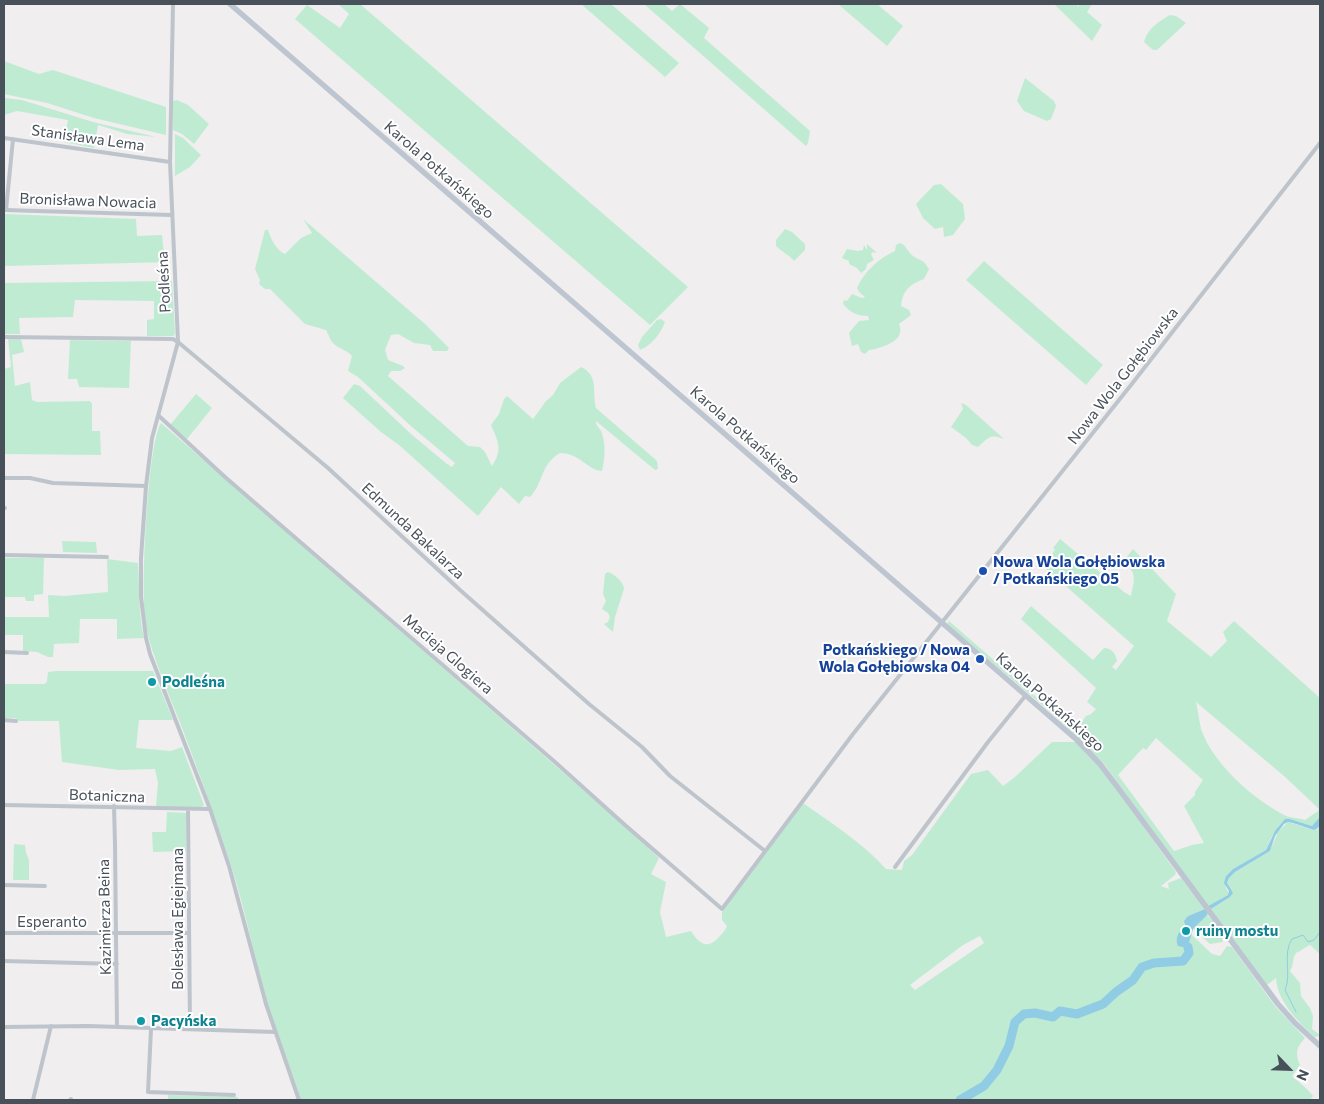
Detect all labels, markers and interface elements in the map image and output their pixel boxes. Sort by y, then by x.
street label: Karola Potkańskiego [380,117,498,223]
street label: Stanisława Lema [30,121,146,155]
street label: Bronisława Nowacia [19,190,157,212]
street label: Podleśna [153,251,175,313]
street label: Nowa Wola Gołębiowska [1064,304,1182,448]
street label: Karola Potkańskiego [686,382,804,488]
street label: Edmunda Bakalarza [358,479,468,583]
place label: Nowa Wola Gołębiowska / Potkańskiego 05 [993,553,1165,588]
marker: Nowa Wola Gołębiowska / Potkańskiego 05 [977,565,989,577]
street label: Macieja Glogiera [399,610,497,698]
place label: Potkańskiego / Nowa Wola Gołębiowska 04 [819,641,970,676]
street label: Karola Potkańskiego [992,649,1108,755]
marker: Potkańskiego / Nowa Wola Gołębiowska 04 [974,653,986,665]
place label: Podleśna [162,673,225,691]
marker: Podleśna [146,676,158,688]
street label: Botaniczna [69,786,145,806]
street label: Bolesława Egiejmana [169,848,187,990]
street label: Kazimierza Beina [95,859,115,975]
street label: Esperanto [17,913,87,931]
place label: ruiny mostu [1196,922,1278,940]
marker: ruiny mostu [1180,925,1192,937]
place label: Pacyńska [151,1012,216,1030]
marker: Pacyńska [135,1015,147,1027]
north arrow [1264,1044,1314,1094]
text: N [1293,1067,1313,1084]

